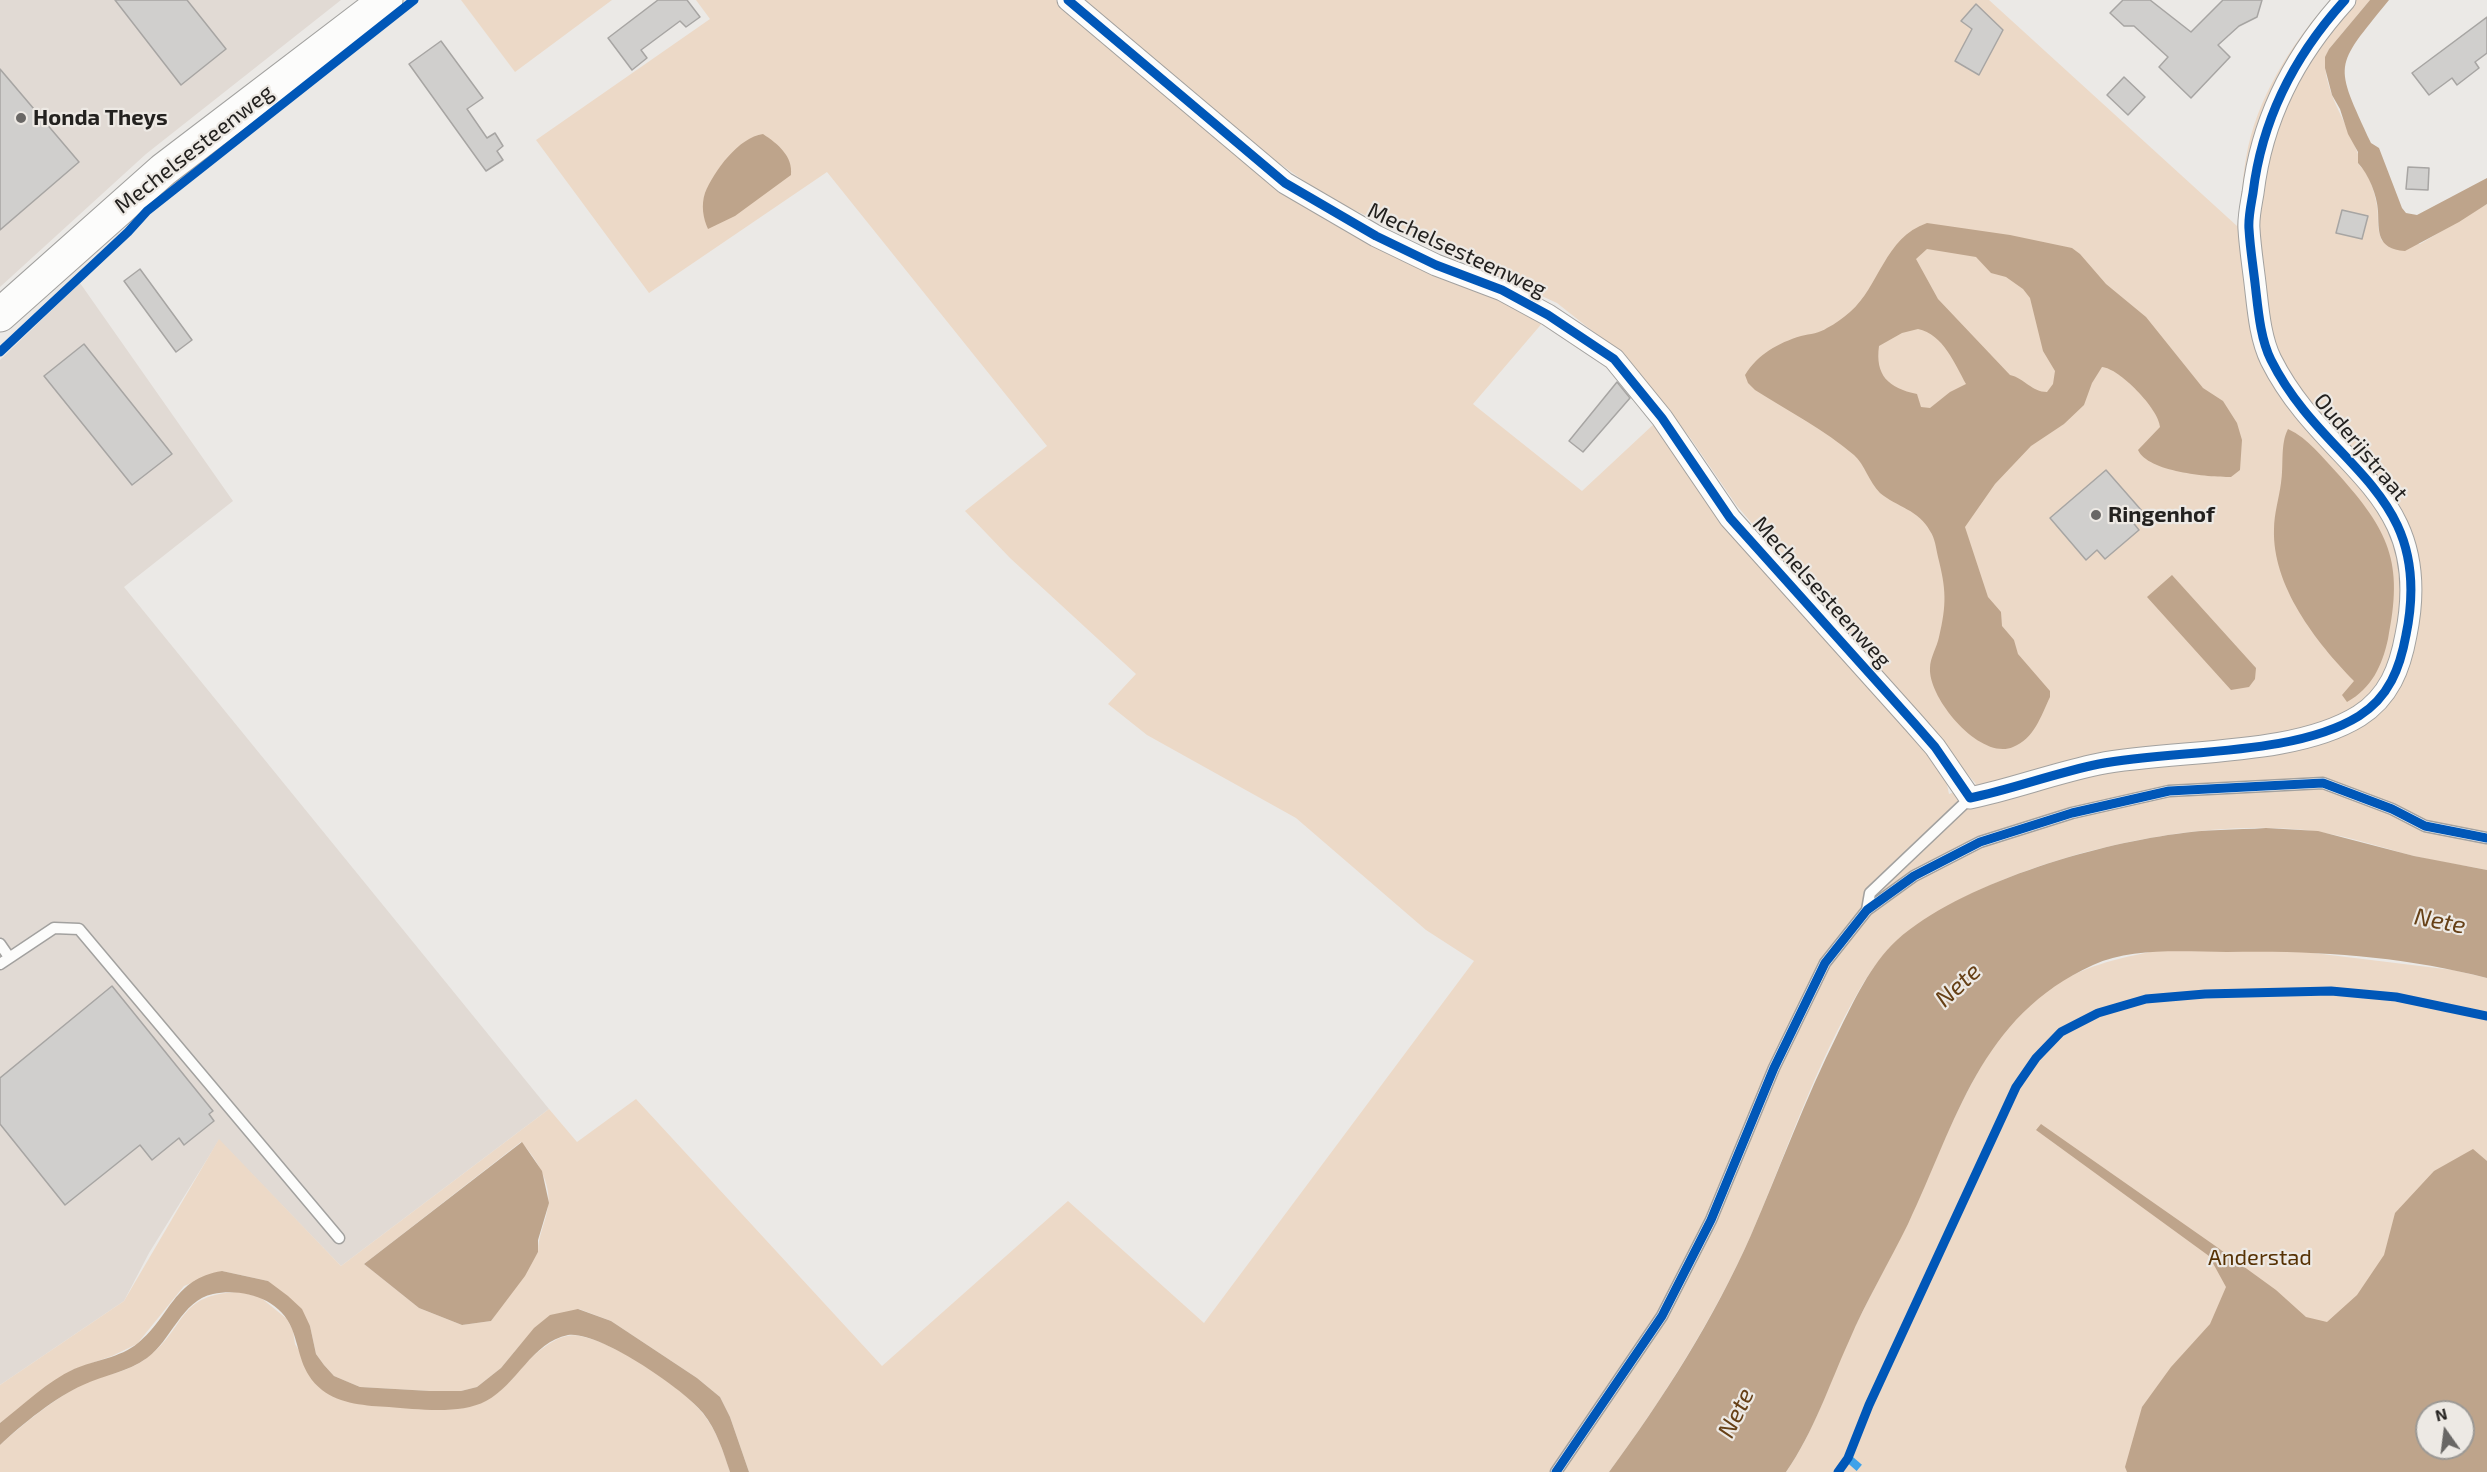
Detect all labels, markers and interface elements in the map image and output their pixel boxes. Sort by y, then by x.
street label: Mechelsesteenweg [109,79,279,219]
place label: Honda Theys [33,105,168,131]
marker: Honda Theys [14,111,28,125]
street label: Mechelsesteenweg [1363,197,1551,303]
street label: Ouderijstraat [2308,388,2414,506]
place label: Ringenhof [2108,502,2215,528]
marker: Ringenhof [2089,508,2103,522]
street label: Mechelsesteenweg [1747,511,1897,673]
water label: Nete [2412,902,2468,940]
water label: Nete [1929,957,1987,1013]
park label: Anderstad [2208,1245,2312,1271]
water label: Nete [1712,1383,1760,1443]
north arrow [2415,1400,2475,1460]
text: N [2433,1403,2449,1425]

